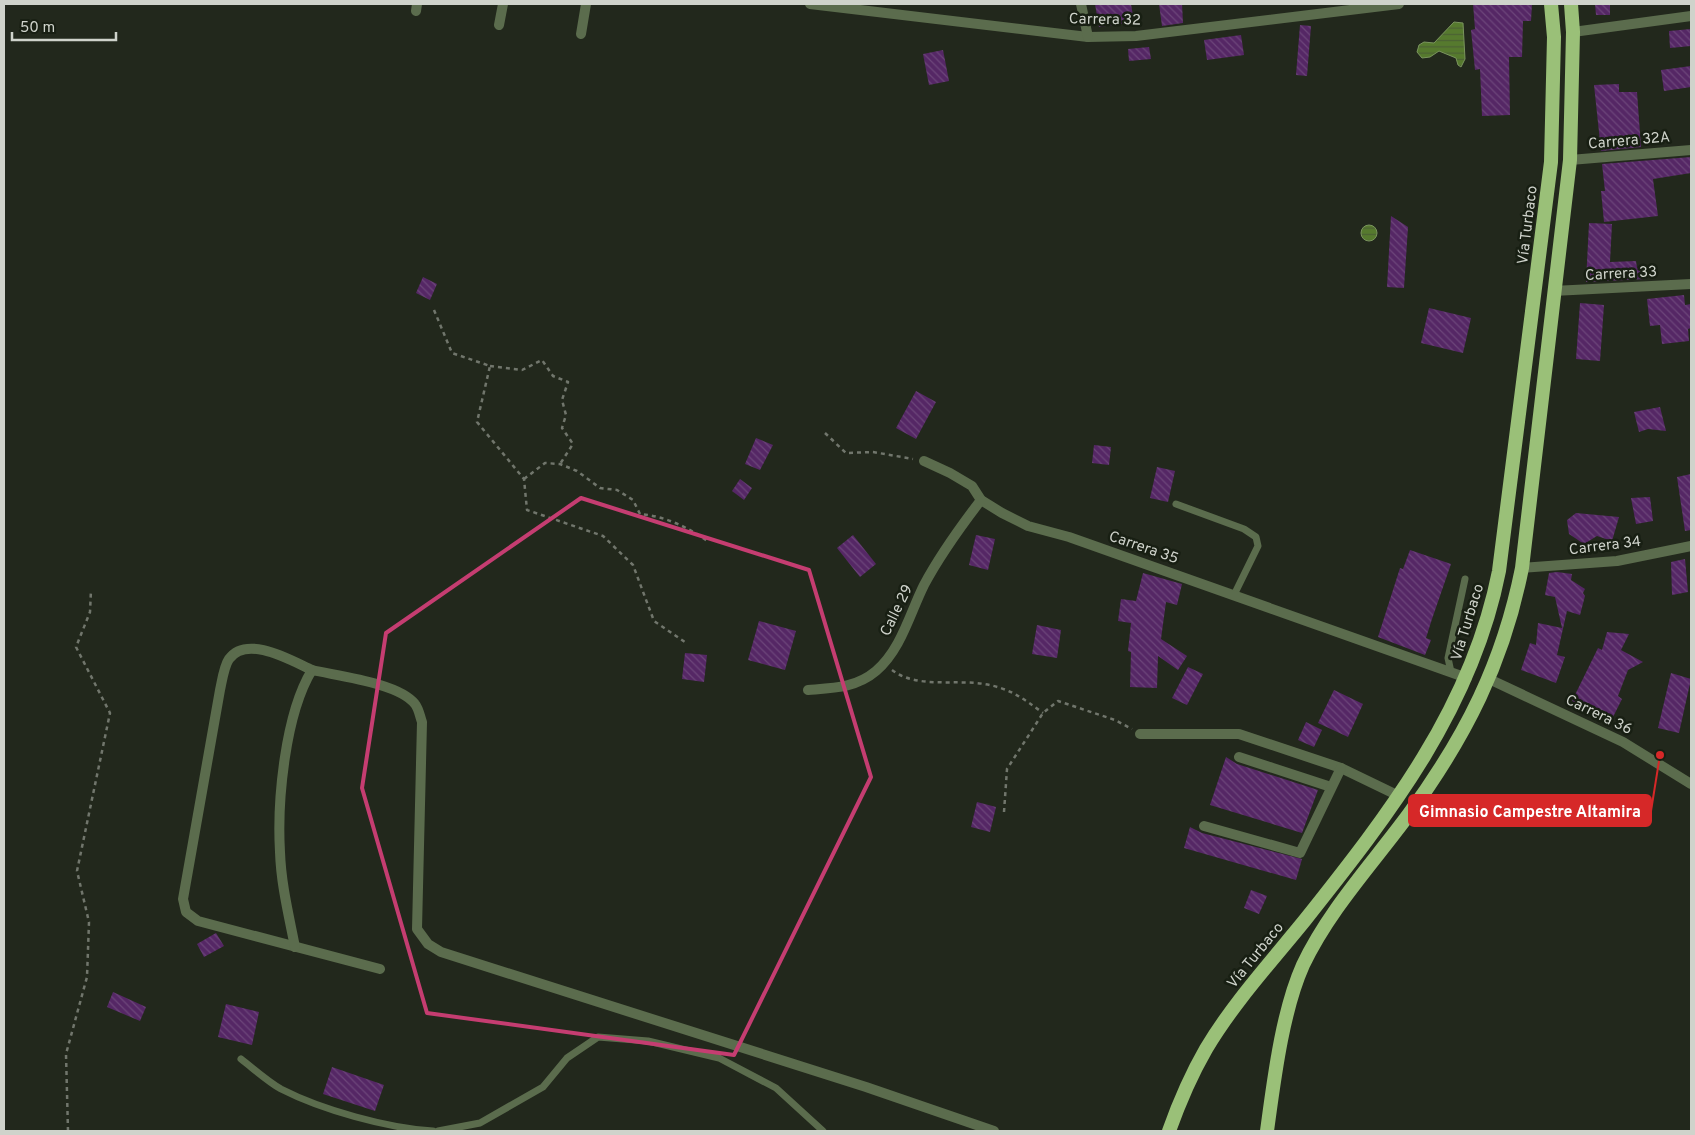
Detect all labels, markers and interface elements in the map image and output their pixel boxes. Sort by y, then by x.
scale bar [12,10,116,42]
street label: Carrera 32 [1069,10,1141,31]
text: 50 m [20,19,55,38]
street label: Carrera 32A [1587,128,1671,155]
street label: Vía Turbaco [1514,185,1543,266]
street label: Carrera 33 [1585,263,1658,286]
street label: Carrera 35 [1106,528,1181,569]
street label: Carrera 34 [1568,533,1642,560]
street label: Calle 29 [877,582,918,640]
street label: Vía Turbaco [1448,582,1489,663]
street label: Carrera 36 [1562,691,1635,740]
callout: Gimnasio Campestre Altamira [1409,795,1651,826]
text: Gimnasio Campestre Altamira [1419,803,1641,823]
street label: Vía Turbaco [1224,919,1289,993]

